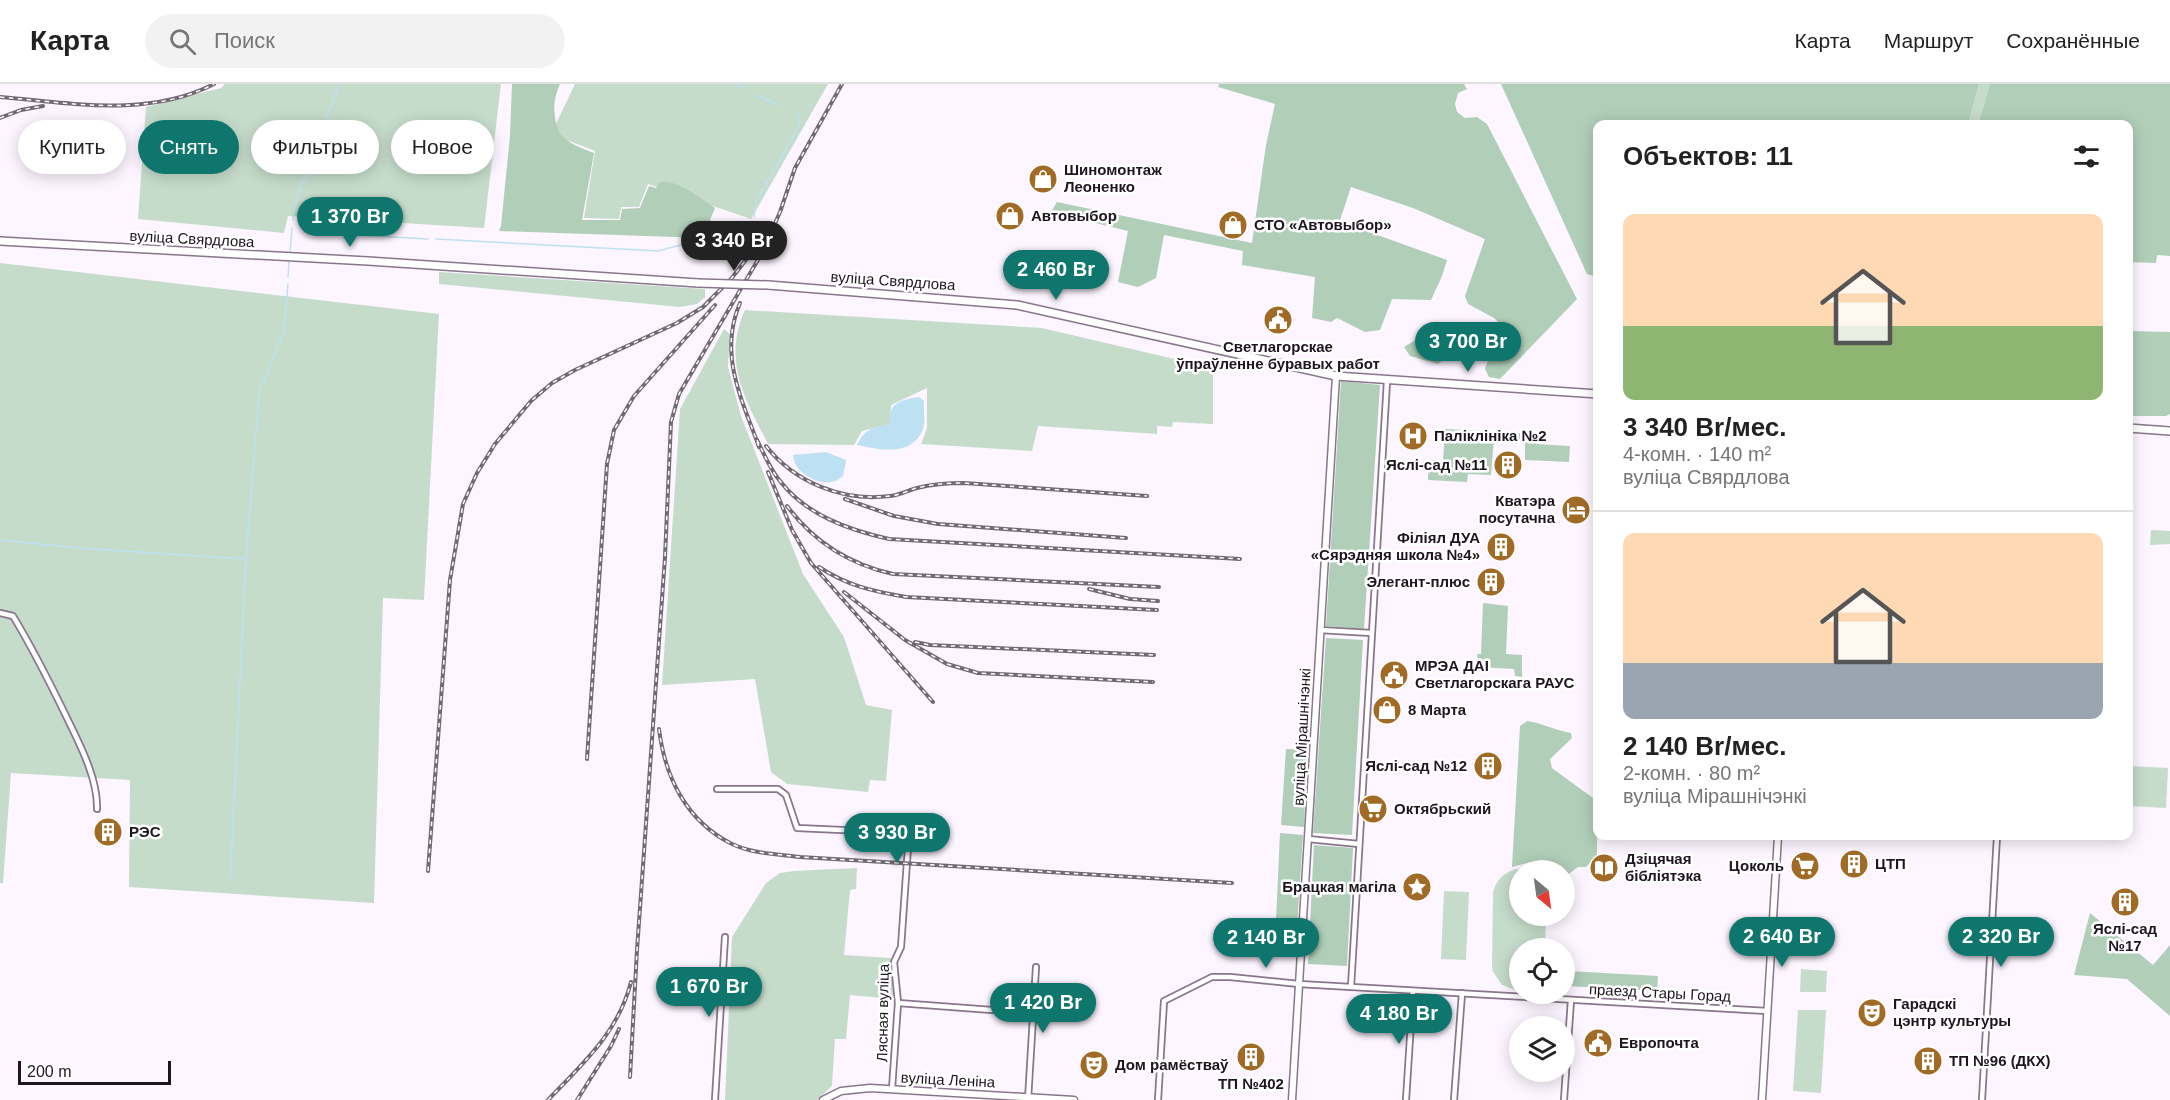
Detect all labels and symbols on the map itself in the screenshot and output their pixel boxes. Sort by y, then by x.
place label: Шиномонтаж Леоненко [1064,161,1162,195]
shop icon: Шиномонтаж Леоненко [1027,163,1059,195]
pin: 1 370 Br [288,197,412,248]
shop icon: Автовыбор [994,200,1026,232]
place label: Автовыбор [1031,207,1117,224]
shop icon: СТО «Автовыбор» [1217,209,1249,241]
place label: СТО «Автовыбор» [1254,216,1392,233]
pin: 3 340 Br [672,221,796,272]
street label: вуліца Свярдлова [129,227,255,250]
pin: 2 460 Br [994,250,1118,301]
street label: вуліца Свярдлова [830,268,957,293]
public building icon: Светлагорскае ўпраўленне буравых работ [1262,304,1294,336]
pin: 3 700 Br [1406,322,1530,373]
place label: Светлагорскае ўпраўленне буравых работ [1176,338,1380,372]
hospital icon: Паліклініка №2 [1397,420,1429,452]
place label: Паліклініка №2 [1434,427,1547,444]
building icon: Яслі-сад №11 [1492,449,1524,481]
place label: Яслі-сад №11 [1386,456,1487,473]
place label: Кватэра посутачна [1479,492,1556,526]
hotel icon: Кватэра посутачна [1560,494,1592,526]
place label: Філіял ДУА «Сярэдняя школа №4» [1311,529,1480,563]
building icon: Філіял ДУА «Сярэдняя школа №4» [1485,531,1517,563]
building icon: Элегант-плюс [1475,566,1507,598]
place label: Элегант-плюс [1366,573,1470,590]
place label: МРЭА ДАІ Светлагорскага РАУС [1415,657,1575,691]
public building icon: МРЭА ДАІ Светлагорскага РАУС [1378,659,1410,691]
street label: вуліца Мірашнічэнкі [1289,668,1314,806]
shop icon: 8 Марта [1371,694,1403,726]
place label: 8 Марта [1408,701,1467,718]
building icon: Яслі-сад №12 [1472,750,1504,782]
place label: Яслі-сад №12 [1365,757,1467,774]
supermarket icon: Октябрьский [1357,793,1389,825]
place label: Октябрьский [1394,800,1491,817]
pin: 3 930 Br [835,813,959,864]
building icon: РЭС [92,816,124,848]
place label: РЭС [129,823,161,840]
building icon: ЦТП [1838,848,1870,880]
place label: Дзіцячая бібліятэка [1625,850,1702,884]
supermarket icon: Цоколь [1789,850,1821,882]
library icon: Дзіцячая бібліятэка [1588,852,1620,884]
place label: ЦТП [1875,855,1906,872]
place label: Цоколь [1729,857,1784,874]
north arrow [1509,860,1575,926]
place icon: Брацкая магіла [1401,871,1433,903]
place label: Брацкая магіла [1282,878,1397,895]
building icon: Яслі-сад №17 [2109,886,2141,918]
pin: 2 640 Br [1720,917,1844,968]
pin: 2 320 Br [1939,917,2063,968]
pin: 2 140 Br [1204,918,1328,969]
place label: Яслі-сад №17 [2093,920,2158,954]
street label: Лясная вуліца [873,963,892,1062]
pin: 1 670 Br [647,967,771,1018]
street label: праезд Стары Горад [1588,980,1732,1005]
pin: 1 420 Br [981,983,1105,1034]
pin: 4 180 Br [1337,994,1461,1045]
place label: Гарадскі цэнтр культуры [1893,995,2011,1029]
theatre icon: Гарадскі цэнтр культуры [1856,997,1888,1029]
public building icon: Европочта [1582,1027,1614,1059]
place label: Европочта [1619,1034,1699,1051]
building icon: ТП №402 [1235,1041,1267,1073]
building icon: ТП №96 (ДКХ) [1912,1045,1944,1077]
theatre icon: Дом рамёстваў [1078,1049,1110,1081]
place label: ТП №96 (ДКХ) [1949,1052,2051,1069]
place label: Дом рамёстваў [1115,1056,1229,1073]
scale bar [18,1058,171,1086]
street label: вуліца Леніна [900,1069,996,1090]
place label: ТП №402 [1218,1075,1284,1092]

